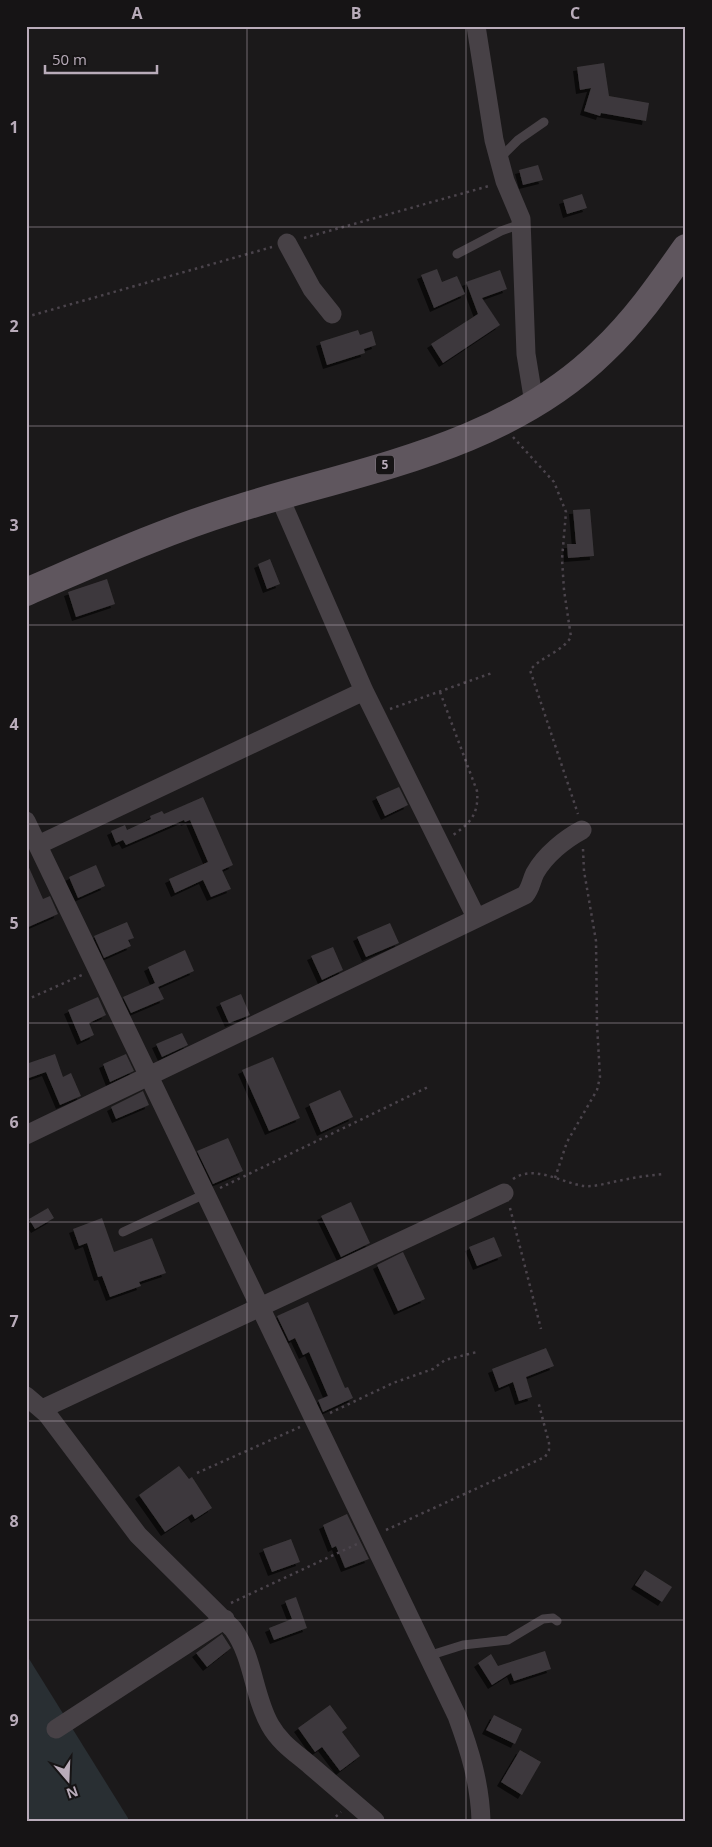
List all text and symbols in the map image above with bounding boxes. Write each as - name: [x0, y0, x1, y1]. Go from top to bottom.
- text: A: [131, 2, 143, 24]
- text: B: [351, 2, 361, 24]
- text: C: [570, 2, 580, 24]
- scale bar: [45, 42, 158, 74]
- text: 50 m: [52, 49, 87, 69]
- text: 1: [9, 116, 19, 138]
- text: 2: [9, 315, 19, 337]
- road number: 5: [376, 456, 394, 474]
- text: 3: [9, 514, 19, 536]
- text: 4: [9, 713, 19, 735]
- text: 5: [9, 912, 19, 934]
- text: 6: [9, 1111, 19, 1133]
- text: 7: [9, 1310, 19, 1332]
- text: 8: [9, 1510, 19, 1532]
- text: 9: [9, 1709, 19, 1731]
- north arrow: [42, 1754, 92, 1804]
- text: N: [64, 1782, 81, 1804]

